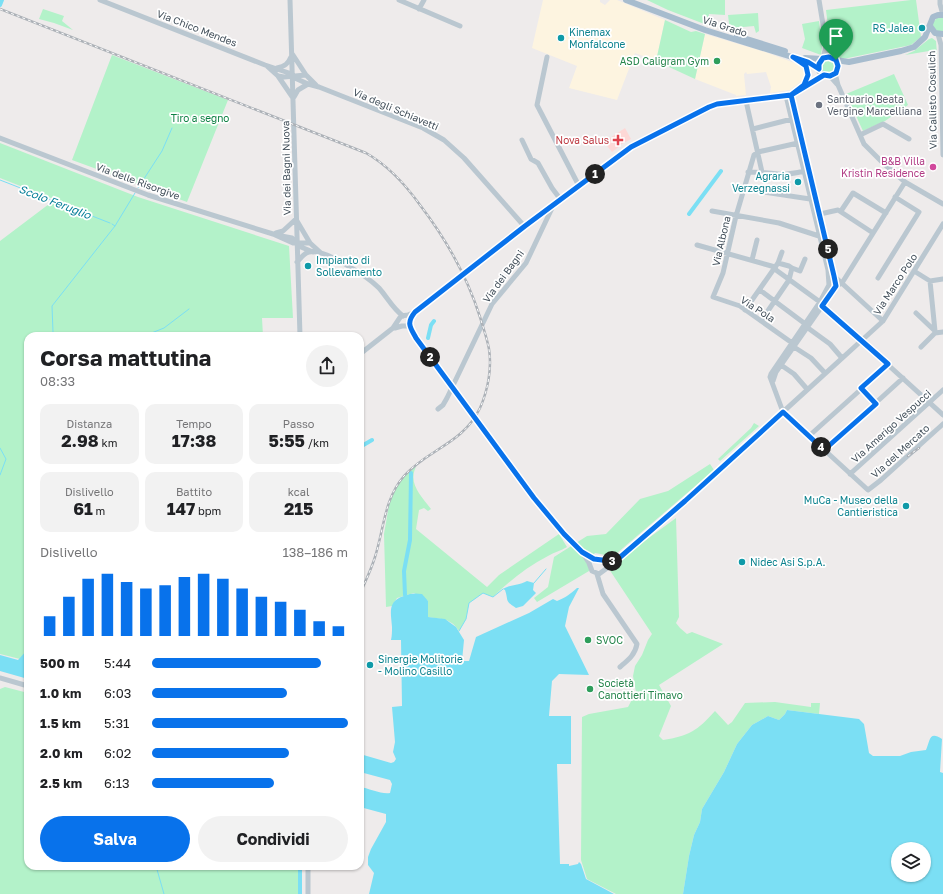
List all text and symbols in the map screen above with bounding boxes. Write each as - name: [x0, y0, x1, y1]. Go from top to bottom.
- street label: Via Chico Mendes: [155, 7, 239, 49]
- street label: Via Grado: [701, 13, 749, 39]
- pin: [819, 19, 853, 60]
- place label: RS Jalea: [873, 22, 914, 34]
- marker: RS Jalea: [917, 23, 927, 33]
- icon: arrive: [825, 25, 847, 47]
- place label: Kinemax Monfalcone: [569, 26, 626, 50]
- marker: Kinemax Monfalcone: [556, 33, 566, 43]
- street label: Via Callisto Cosulich: [925, 51, 939, 149]
- place label: ASD Caligram Gym: [620, 55, 709, 67]
- marker: ASD Caligram Gym: [712, 56, 722, 66]
- street label: Via degli Schiavetti: [351, 86, 441, 132]
- place label: Santuario Beata Vergine Marcelliana: [827, 93, 922, 117]
- marker: Santuario Beata Vergine Marcelliana: [814, 100, 824, 110]
- park label: Tiro a segno: [171, 112, 229, 124]
- street label: Via dei Bagni Nuova: [279, 120, 293, 216]
- place label: Nova Salus: [556, 134, 609, 146]
- marker: Nova Salus: [612, 134, 624, 146]
- place label: B&B Villa Kristin Residence: [841, 155, 925, 179]
- street label: Via delle Risorgive: [94, 160, 182, 202]
- marker: B&B Villa Kristin Residence: [928, 162, 938, 172]
- pin: 1: [585, 164, 605, 184]
- text: 1: [592, 167, 598, 180]
- place label: Agraria Verzegnassi: [732, 170, 790, 194]
- marker: Agraria Verzegnassi: [793, 177, 803, 187]
- water label: Scolo Feruglio: [17, 182, 94, 223]
- street label: Via Albona: [709, 215, 733, 267]
- pin: 5: [818, 239, 838, 259]
- text: 5: [825, 242, 831, 255]
- street label: Via dei Bagni: [480, 247, 526, 305]
- street label: Via Marco Polo: [871, 251, 919, 317]
- place label: Impianto di Sollevamento: [316, 254, 382, 278]
- marker: Impianto di Sollevamento: [303, 261, 313, 271]
- street label: Via Pola: [738, 293, 778, 325]
- text: Corsa mattutina: [40, 344, 211, 371]
- button: share: [306, 345, 348, 387]
- pin: 2: [420, 347, 440, 367]
- text: 2: [427, 350, 433, 363]
- text: 08:33: [40, 373, 75, 389]
- street label: Via Amerigo Vespucci: [849, 387, 933, 465]
- text: Distanza: [66, 417, 112, 430]
- text: Tempo: [176, 417, 212, 430]
- text: Passo: [283, 417, 314, 430]
- street label: Via del Mercato: [868, 422, 932, 480]
- text: 2.98: [61, 430, 99, 451]
- text: 17:38: [172, 430, 216, 451]
- text: 5:55: [268, 430, 305, 451]
- text: km: [99, 436, 117, 449]
- text: /km: [305, 436, 329, 449]
- pin: 4: [811, 437, 831, 457]
- text: 4: [818, 440, 824, 453]
- text: Dislivello: [65, 485, 114, 498]
- text: Battito: [176, 485, 212, 498]
- text: kcal: [288, 485, 310, 498]
- place label: MuCa - Museo della Cantieristica: [804, 494, 898, 518]
- text: 61: [73, 498, 93, 519]
- text: 147: [167, 498, 195, 519]
- text: 215: [284, 498, 313, 519]
- marker: MuCa - Museo della Cantieristica: [901, 501, 911, 511]
- text: m: [93, 504, 105, 517]
- text: bpm: [195, 504, 221, 517]
- text: Dislivello: [40, 544, 98, 560]
- text: 138–186 m: [282, 544, 348, 560]
- pin: 3: [602, 551, 622, 571]
- text: 3: [609, 554, 615, 567]
- place label: Nidec Asi S.p.A.: [750, 556, 825, 568]
- marker: Nidec Asi S.p.A.: [737, 557, 747, 567]
- place label: SVOC: [596, 634, 623, 646]
- marker: SVOC: [583, 635, 593, 645]
- place label: Sinergie Molitorie - Molino Casillo: [378, 653, 463, 677]
- text: 500 m: [40, 655, 79, 671]
- text: 5:44: [104, 655, 131, 671]
- marker: Sinergie Molitorie - Molino Casillo: [365, 660, 375, 670]
- place label: Società Canottieri Timavo: [598, 677, 683, 701]
- marker: Società Canottieri Timavo: [585, 684, 595, 694]
- text: 1.0 km: [40, 685, 81, 701]
- text: 6:03: [104, 685, 131, 701]
- text: 1.5 km: [40, 715, 81, 731]
- text: 5:31: [104, 715, 129, 731]
- text: 2.0 km: [40, 745, 83, 761]
- text: 6:02: [104, 745, 131, 761]
- text: 2.5 km: [40, 775, 82, 791]
- text: 6:13: [104, 775, 130, 791]
- button: Salva: [40, 816, 190, 862]
- button: Condividi: [198, 816, 348, 862]
- map controls: [891, 842, 931, 882]
- button: layers: [891, 842, 931, 882]

